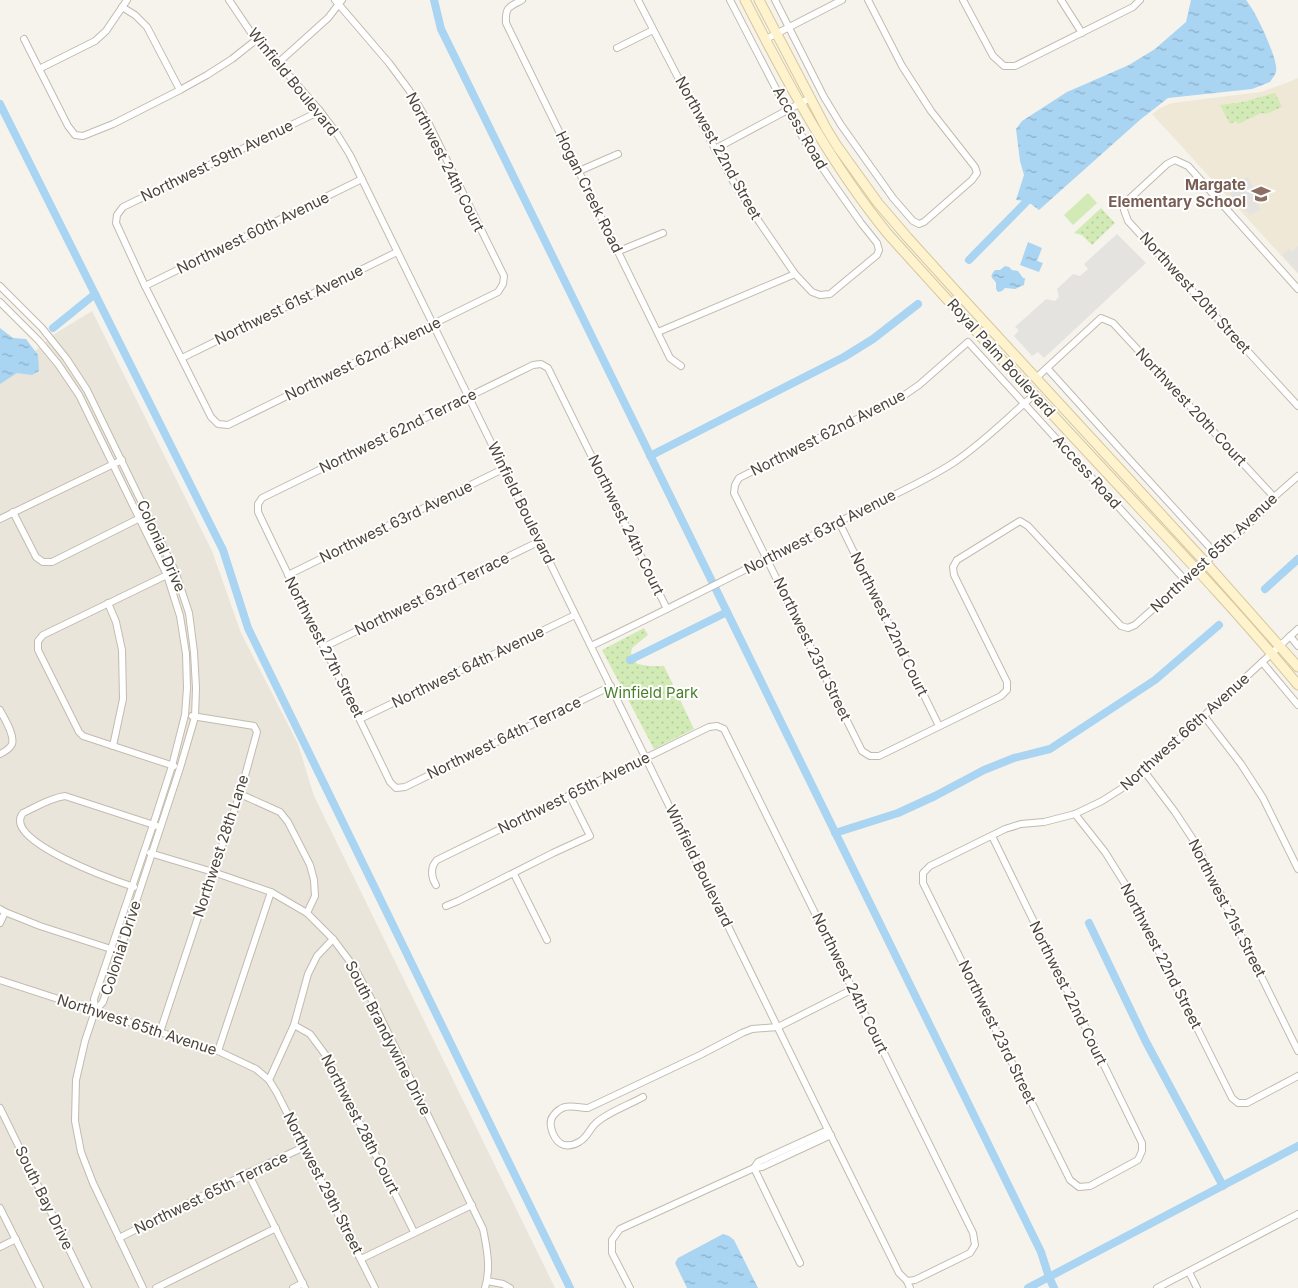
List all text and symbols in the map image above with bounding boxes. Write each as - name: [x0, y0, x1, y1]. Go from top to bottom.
- street label: Winfield Boulevard: [244, 24, 343, 139]
- street label: Northwest 22nd Street: [671, 73, 766, 223]
- street label: Access Road: [769, 83, 832, 173]
- street label: Northwest 24th Court: [402, 89, 489, 235]
- street label: Northwest 59th Avenue: [138, 115, 296, 206]
- street label: Hogan Creek Road: [552, 128, 627, 256]
- place label: Margate Elementary School: [1108, 175, 1246, 211]
- school or university icon: Margate Elementary School: [1250, 183, 1272, 205]
- street label: Northwest 60th Avenue: [173, 187, 332, 278]
- street label: Northwest 20th Street: [1136, 228, 1255, 357]
- street label: Northwest 61st Avenue: [211, 260, 366, 349]
- street label: Royal Palm Boulevard: [943, 294, 1060, 421]
- street label: Northwest 62nd Avenue: [282, 312, 444, 405]
- street label: Northwest 20th Court: [1132, 344, 1251, 470]
- street label: Northwest 62nd Terrace: [316, 384, 480, 477]
- street label: Northwest 62nd Avenue: [747, 385, 908, 480]
- street label: Access Road: [1049, 431, 1125, 512]
- street label: Winfield Boulevard: [484, 439, 559, 567]
- street label: Northwest 24th Court: [584, 451, 669, 598]
- street label: Northwest 63rd Avenue: [316, 476, 475, 567]
- street label: Northwest 63rd Avenue: [741, 485, 899, 578]
- street label: Northwest 65th Avenue: [1146, 489, 1281, 616]
- street label: Colonial Drive: [133, 497, 190, 595]
- street label: Northwest 63rd Terrace: [351, 548, 512, 639]
- street label: Northwest 22nd Court: [846, 549, 933, 699]
- street label: Northwest 27th Street: [281, 573, 368, 721]
- street label: Northwest 23rd Street: [769, 574, 856, 724]
- street label: Northwest 64th Avenue: [388, 621, 547, 712]
- street label: Northwest 66th Avenue: [1116, 669, 1253, 795]
- park label: Winfield Park: [604, 683, 699, 702]
- street label: Northwest 64th Terrace: [424, 692, 584, 783]
- street label: Northwest 65th Avenue: [495, 747, 653, 838]
- street label: Northwest 28th Lane: [189, 772, 253, 919]
- street label: Winfield Boulevard: [662, 802, 737, 930]
- street label: Northwest 21st Street: [1184, 836, 1271, 980]
- street label: Northwest 22nd Street: [1117, 880, 1206, 1032]
- street label: Colonial Drive: [96, 898, 145, 998]
- street label: Northwest 24th Court: [808, 909, 893, 1056]
- street label: Northwest 22nd Court: [1025, 918, 1112, 1068]
- street label: South Brandywine Drive: [341, 957, 436, 1118]
- street label: Northwest 23rd Street: [954, 957, 1041, 1107]
- street label: Northwest 65th Avenue: [55, 990, 219, 1059]
- street label: Northwest 28th Court: [317, 1051, 404, 1197]
- street label: Northwest 29th Street: [279, 1109, 368, 1257]
- street label: South Bay Drive: [11, 1143, 78, 1253]
- street label: Northwest 65th Terrace: [131, 1147, 291, 1238]

